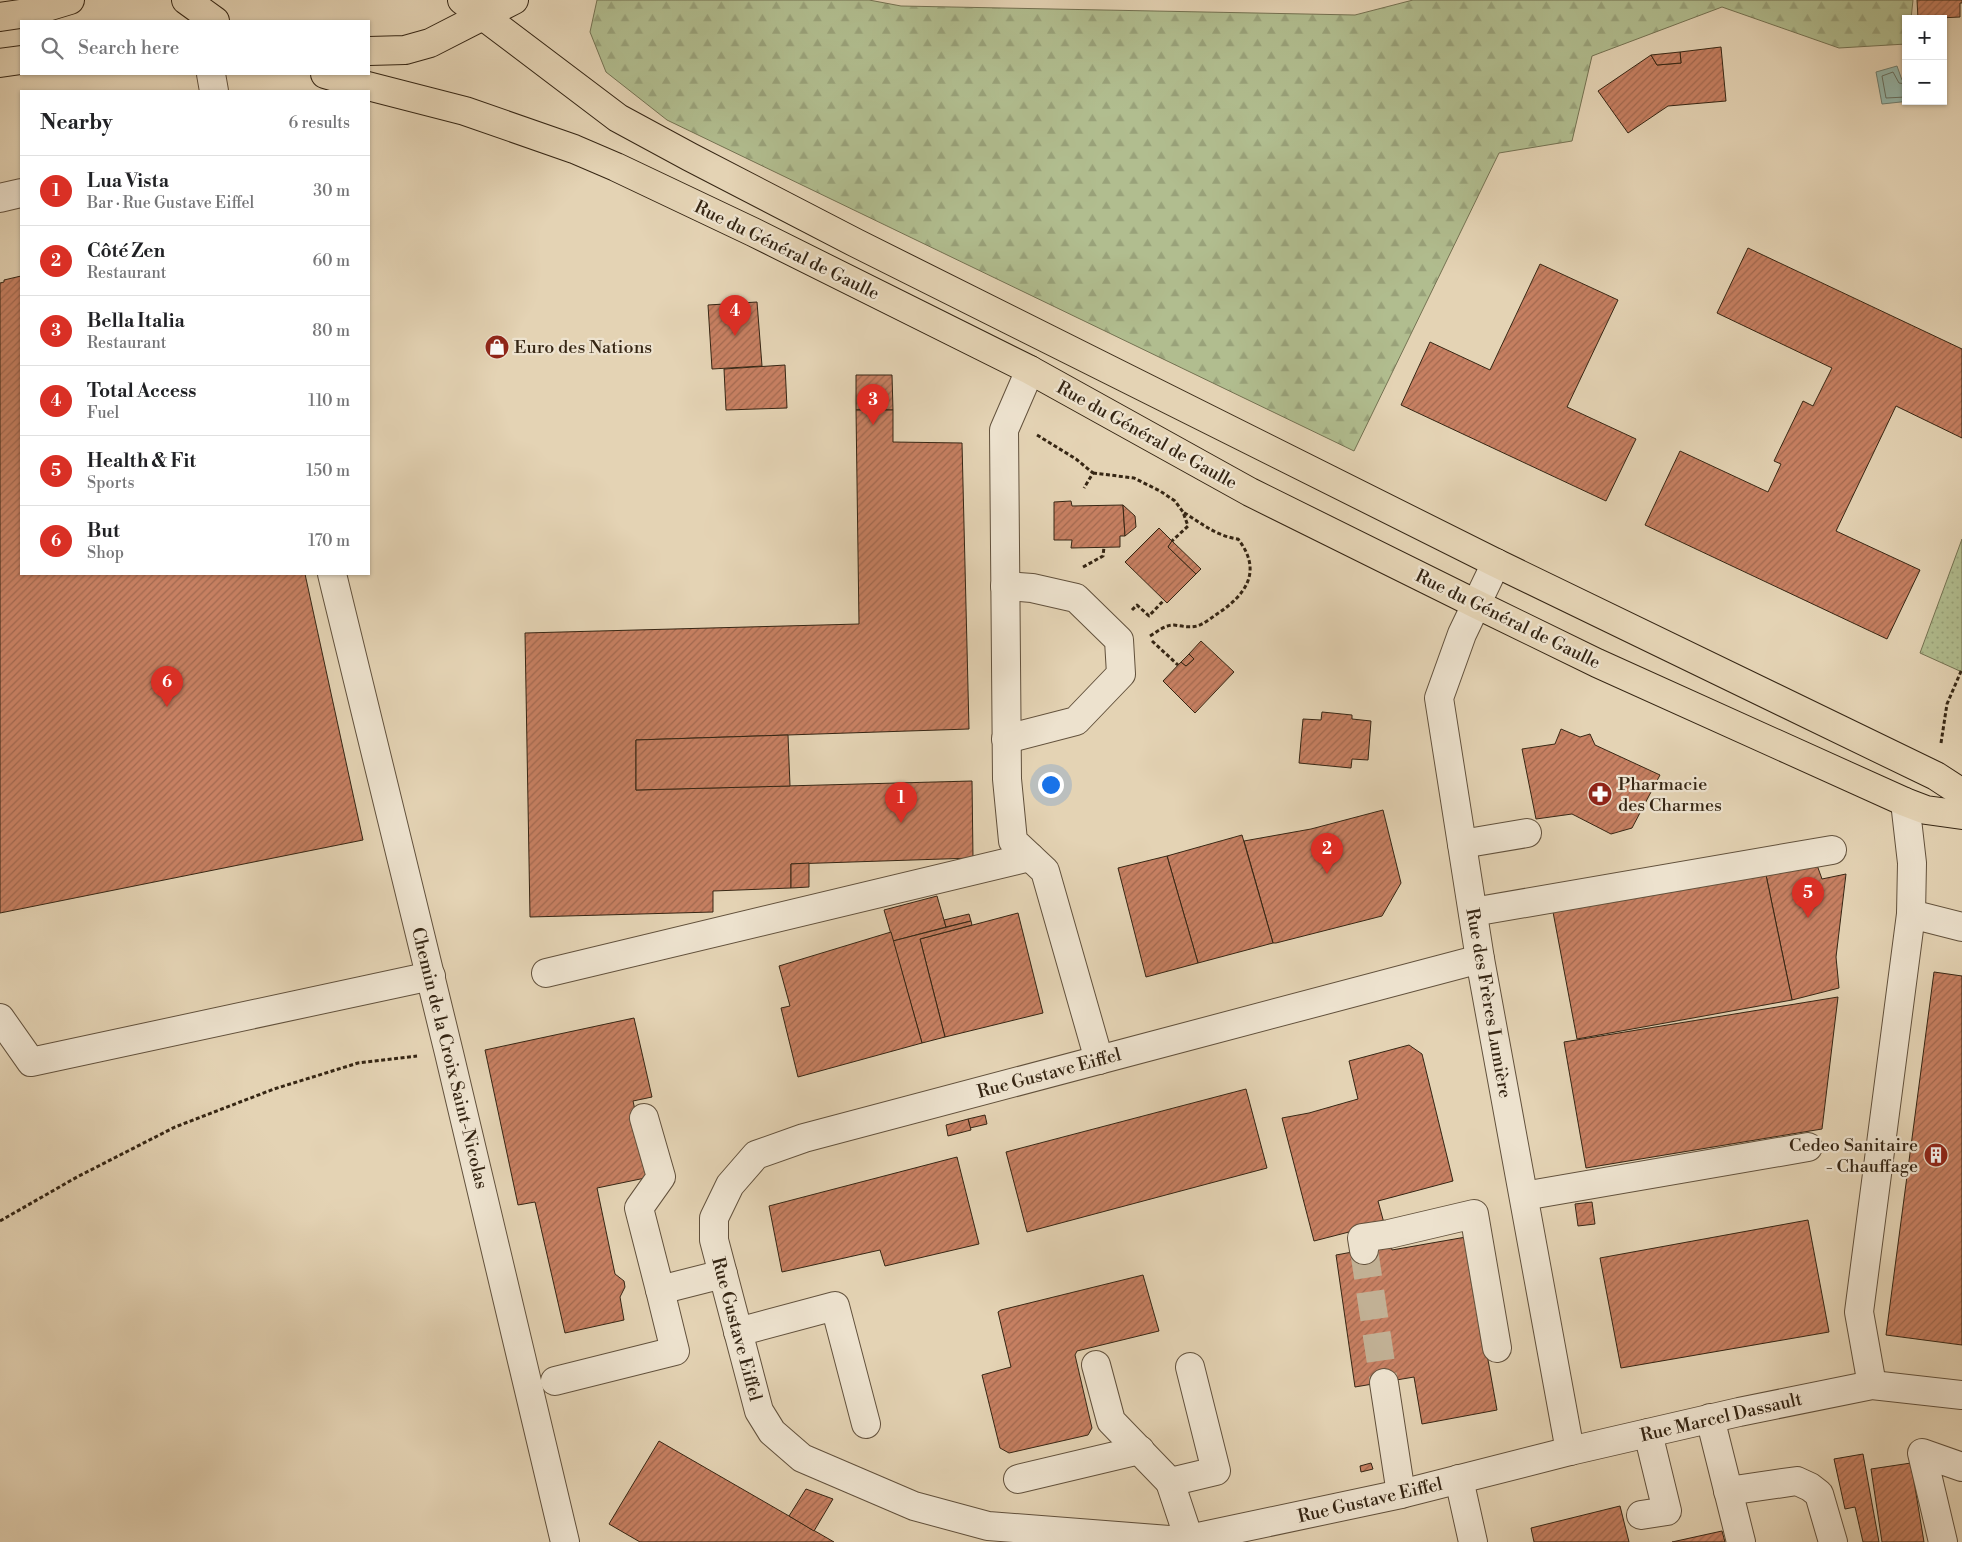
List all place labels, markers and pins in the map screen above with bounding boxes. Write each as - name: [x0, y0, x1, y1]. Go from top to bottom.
- pin: 4: [719, 295, 751, 336]
- shop icon: Euro des Nations: [484, 334, 510, 360]
- place label: Euro des Nations: [514, 336, 652, 359]
- pin: 3: [857, 384, 889, 425]
- pin: 6: [151, 666, 183, 707]
- place label: Pharmacie des Charmes: [1618, 773, 1722, 817]
- pharmacy icon: Pharmacie des Charmes: [1587, 781, 1613, 807]
- pin: 1: [885, 782, 917, 823]
- pin: 2: [1311, 833, 1343, 874]
- pin: 5: [1792, 877, 1824, 918]
- place label: Cedeo Sanitaire - Chauffage: [1789, 1134, 1918, 1178]
- building icon: Cedeo Sanitaire - Chauffage: [1923, 1142, 1949, 1168]

